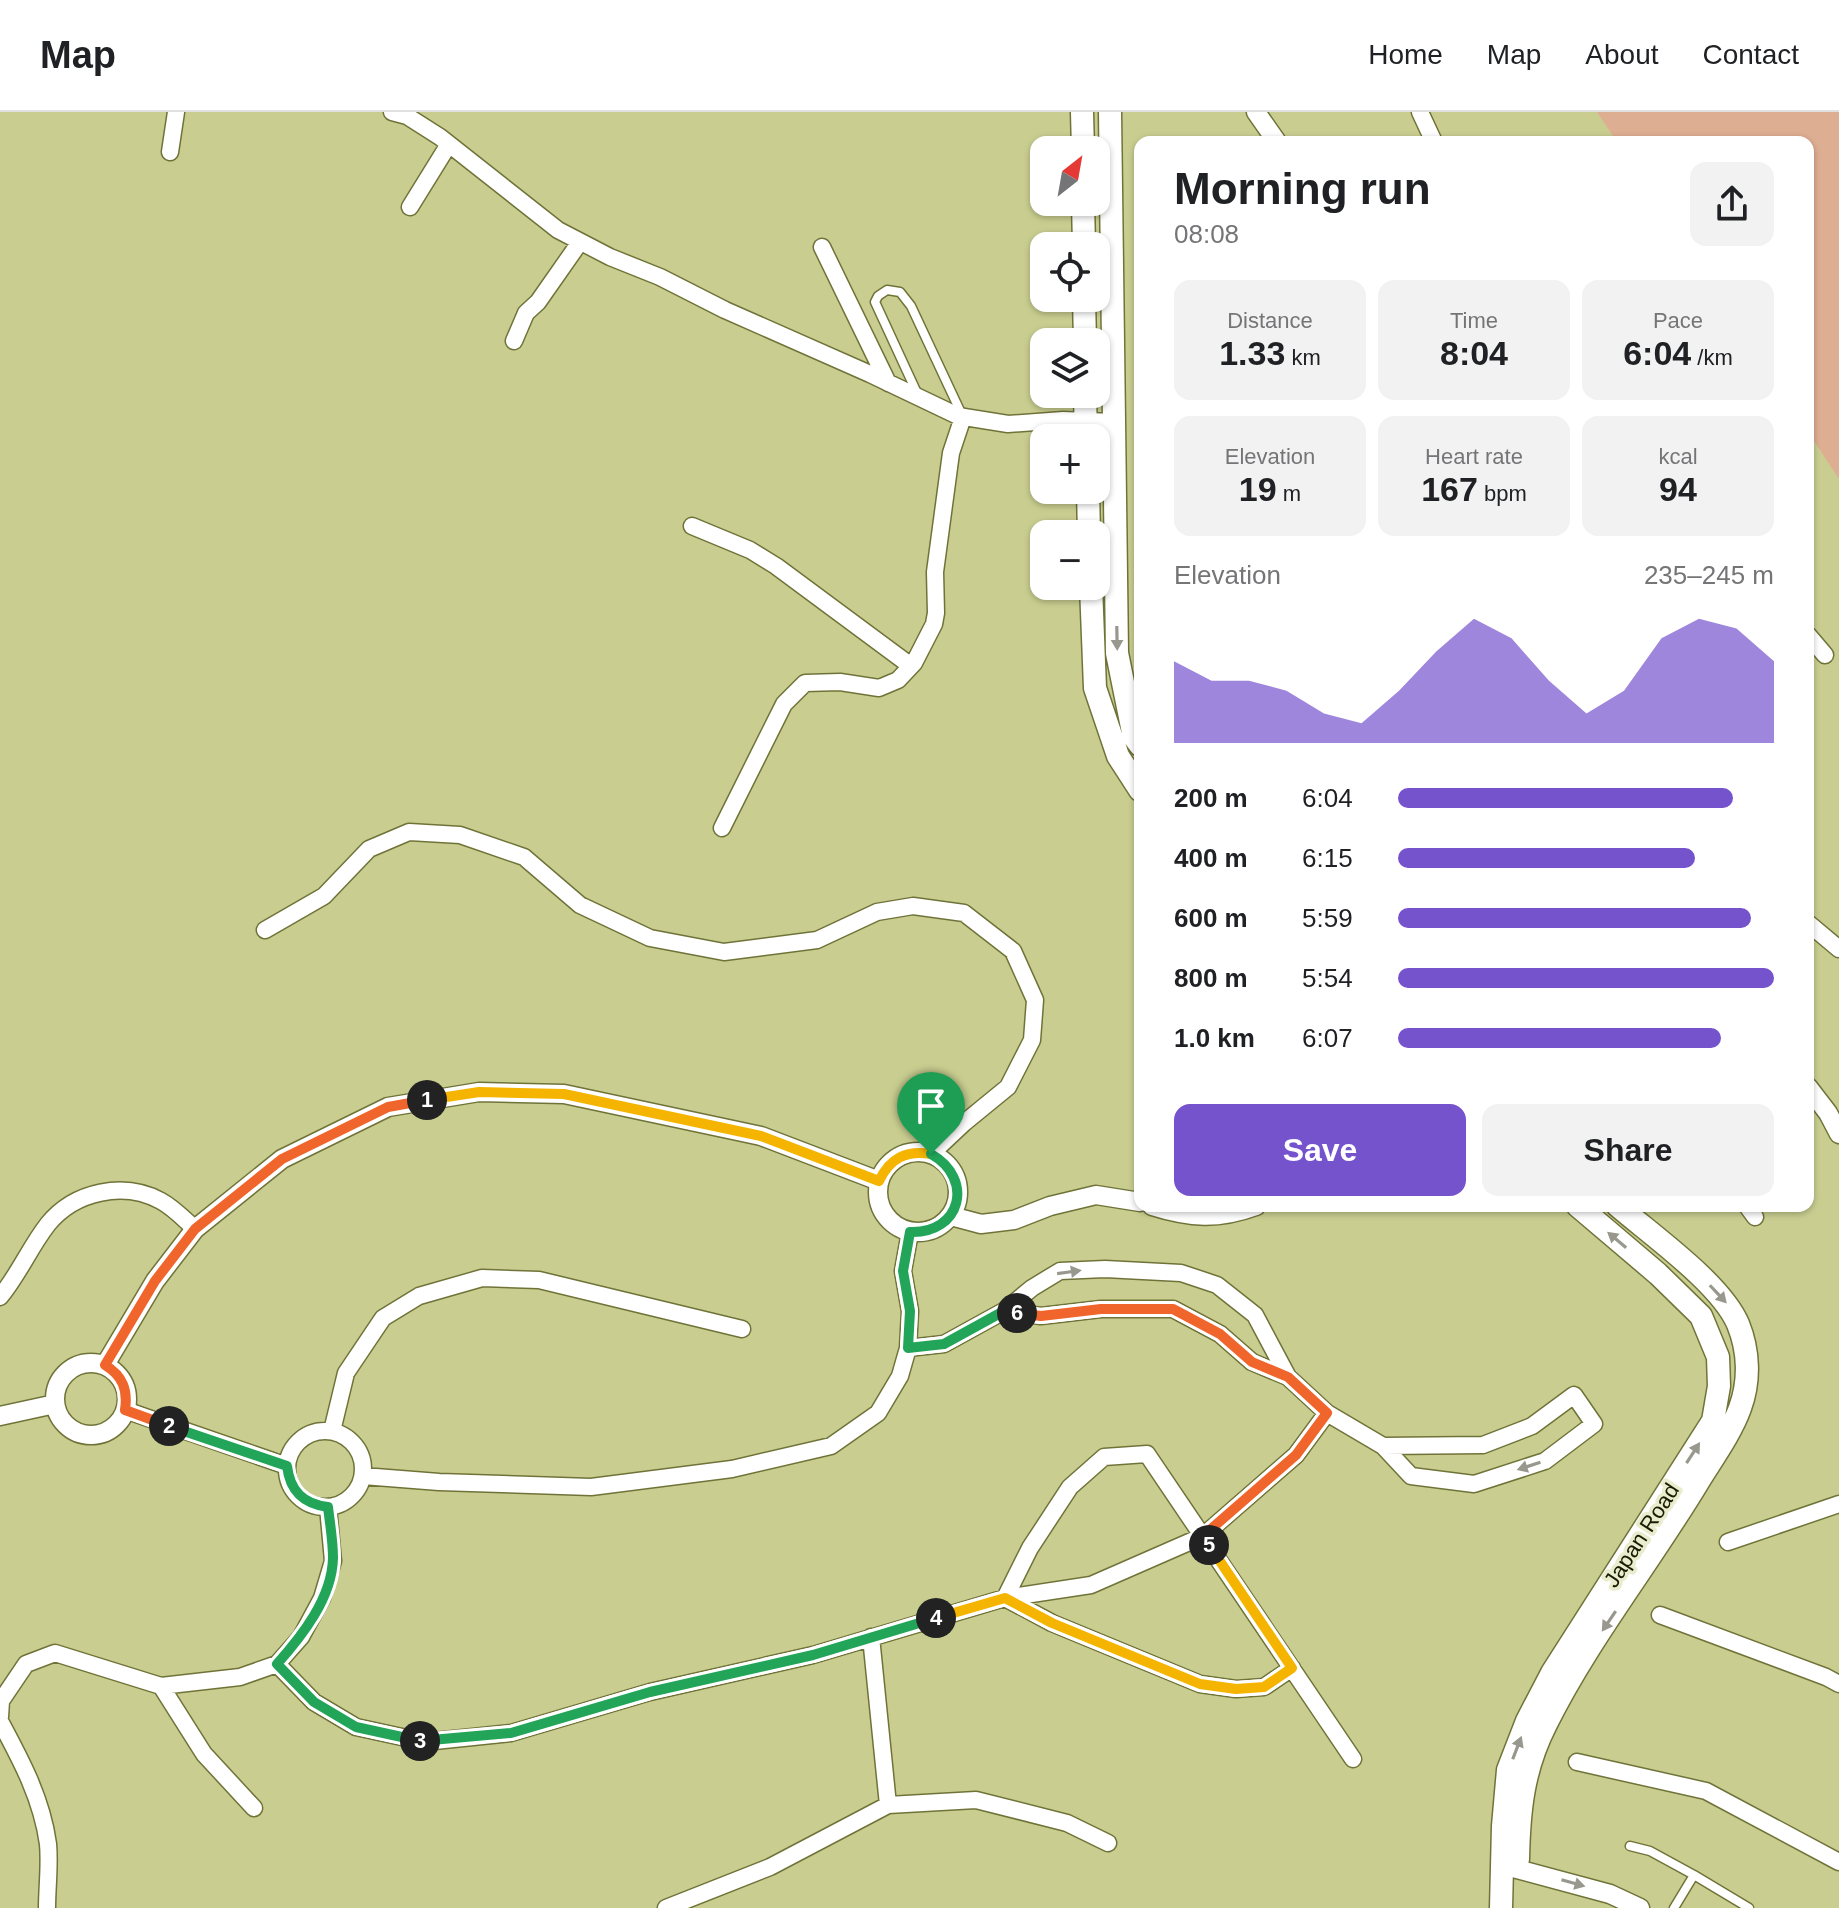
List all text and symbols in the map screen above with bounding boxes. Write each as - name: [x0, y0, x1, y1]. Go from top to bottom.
- text: Map: [40, 34, 116, 76]
- text: Home: [1368, 39, 1443, 70]
- text: Map: [1487, 39, 1541, 70]
- text: About: [1585, 39, 1659, 70]
- text: Contact: [1703, 39, 1799, 70]
- north arrow: [1030, 136, 1110, 216]
- map controls: [1030, 136, 1110, 600]
- button: share: [1690, 162, 1774, 246]
- text: Morning run: [1174, 164, 1431, 213]
- text: 08:08: [1174, 219, 1239, 249]
- button: locate: [1030, 232, 1110, 312]
- text: Distance: [1227, 308, 1313, 333]
- text: Time: [1450, 308, 1498, 333]
- text: Pace: [1653, 308, 1703, 333]
- button: layers: [1030, 328, 1110, 408]
- text: 1.33: [1219, 334, 1285, 372]
- text: 8:04: [1440, 334, 1508, 372]
- text: 6:04: [1623, 334, 1691, 372]
- text: km: [1285, 345, 1321, 370]
- text: /km: [1691, 345, 1733, 370]
- button: +: [1030, 424, 1110, 504]
- text: Elevation: [1225, 444, 1315, 469]
- text: Heart rate: [1425, 444, 1523, 469]
- text: kcal: [1658, 444, 1698, 469]
- text: 19: [1239, 470, 1277, 508]
- text: 167: [1421, 470, 1478, 508]
- text: 94: [1659, 470, 1697, 508]
- text: m: [1277, 481, 1301, 506]
- text: bpm: [1478, 481, 1527, 506]
- button: −: [1030, 520, 1110, 600]
- text: Elevation: [1174, 560, 1281, 590]
- text: 235–245 m: [1644, 560, 1774, 590]
- one-way arrow: [1110, 626, 1123, 651]
- text: 200 m: [1174, 783, 1248, 813]
- text: 6:04: [1302, 783, 1353, 813]
- text: 400 m: [1174, 843, 1248, 873]
- text: 6:15: [1302, 843, 1353, 873]
- text: 600 m: [1174, 903, 1248, 933]
- text: 5:59: [1302, 903, 1353, 933]
- text: 800 m: [1174, 963, 1248, 993]
- text: 5:54: [1302, 963, 1353, 993]
- text: 1.0 km: [1174, 1023, 1255, 1053]
- text: 6:07: [1302, 1023, 1353, 1053]
- pin: [897, 1072, 965, 1154]
- pin: 1: [407, 1080, 447, 1120]
- icon: arrive: [909, 1084, 953, 1128]
- text: 1: [421, 1087, 433, 1112]
- button: Save: [1174, 1104, 1466, 1196]
- button: Share: [1482, 1104, 1774, 1196]
- one-way arrow: [1608, 1232, 1628, 1249]
- one-way arrow: [1057, 1265, 1082, 1278]
- one-way arrow: [1709, 1285, 1727, 1304]
- pin: 6: [997, 1293, 1037, 1333]
- text: 6: [1011, 1300, 1023, 1325]
- pin: 2: [149, 1406, 189, 1446]
- text: 2: [163, 1413, 175, 1438]
- one-way arrow: [1685, 1442, 1699, 1464]
- one-way arrow: [1517, 1460, 1541, 1472]
- street label: Japan Road: [1599, 1479, 1684, 1592]
- pin: 5: [1189, 1525, 1229, 1565]
- text: 5: [1203, 1532, 1215, 1557]
- pin: 4: [916, 1598, 956, 1638]
- text: 4: [930, 1605, 942, 1630]
- one-way arrow: [1602, 1610, 1617, 1631]
- pin: 3: [400, 1721, 440, 1761]
- text: 3: [414, 1728, 426, 1753]
- one-way arrow: [1511, 1736, 1524, 1760]
- one-way arrow: [1561, 1877, 1585, 1890]

